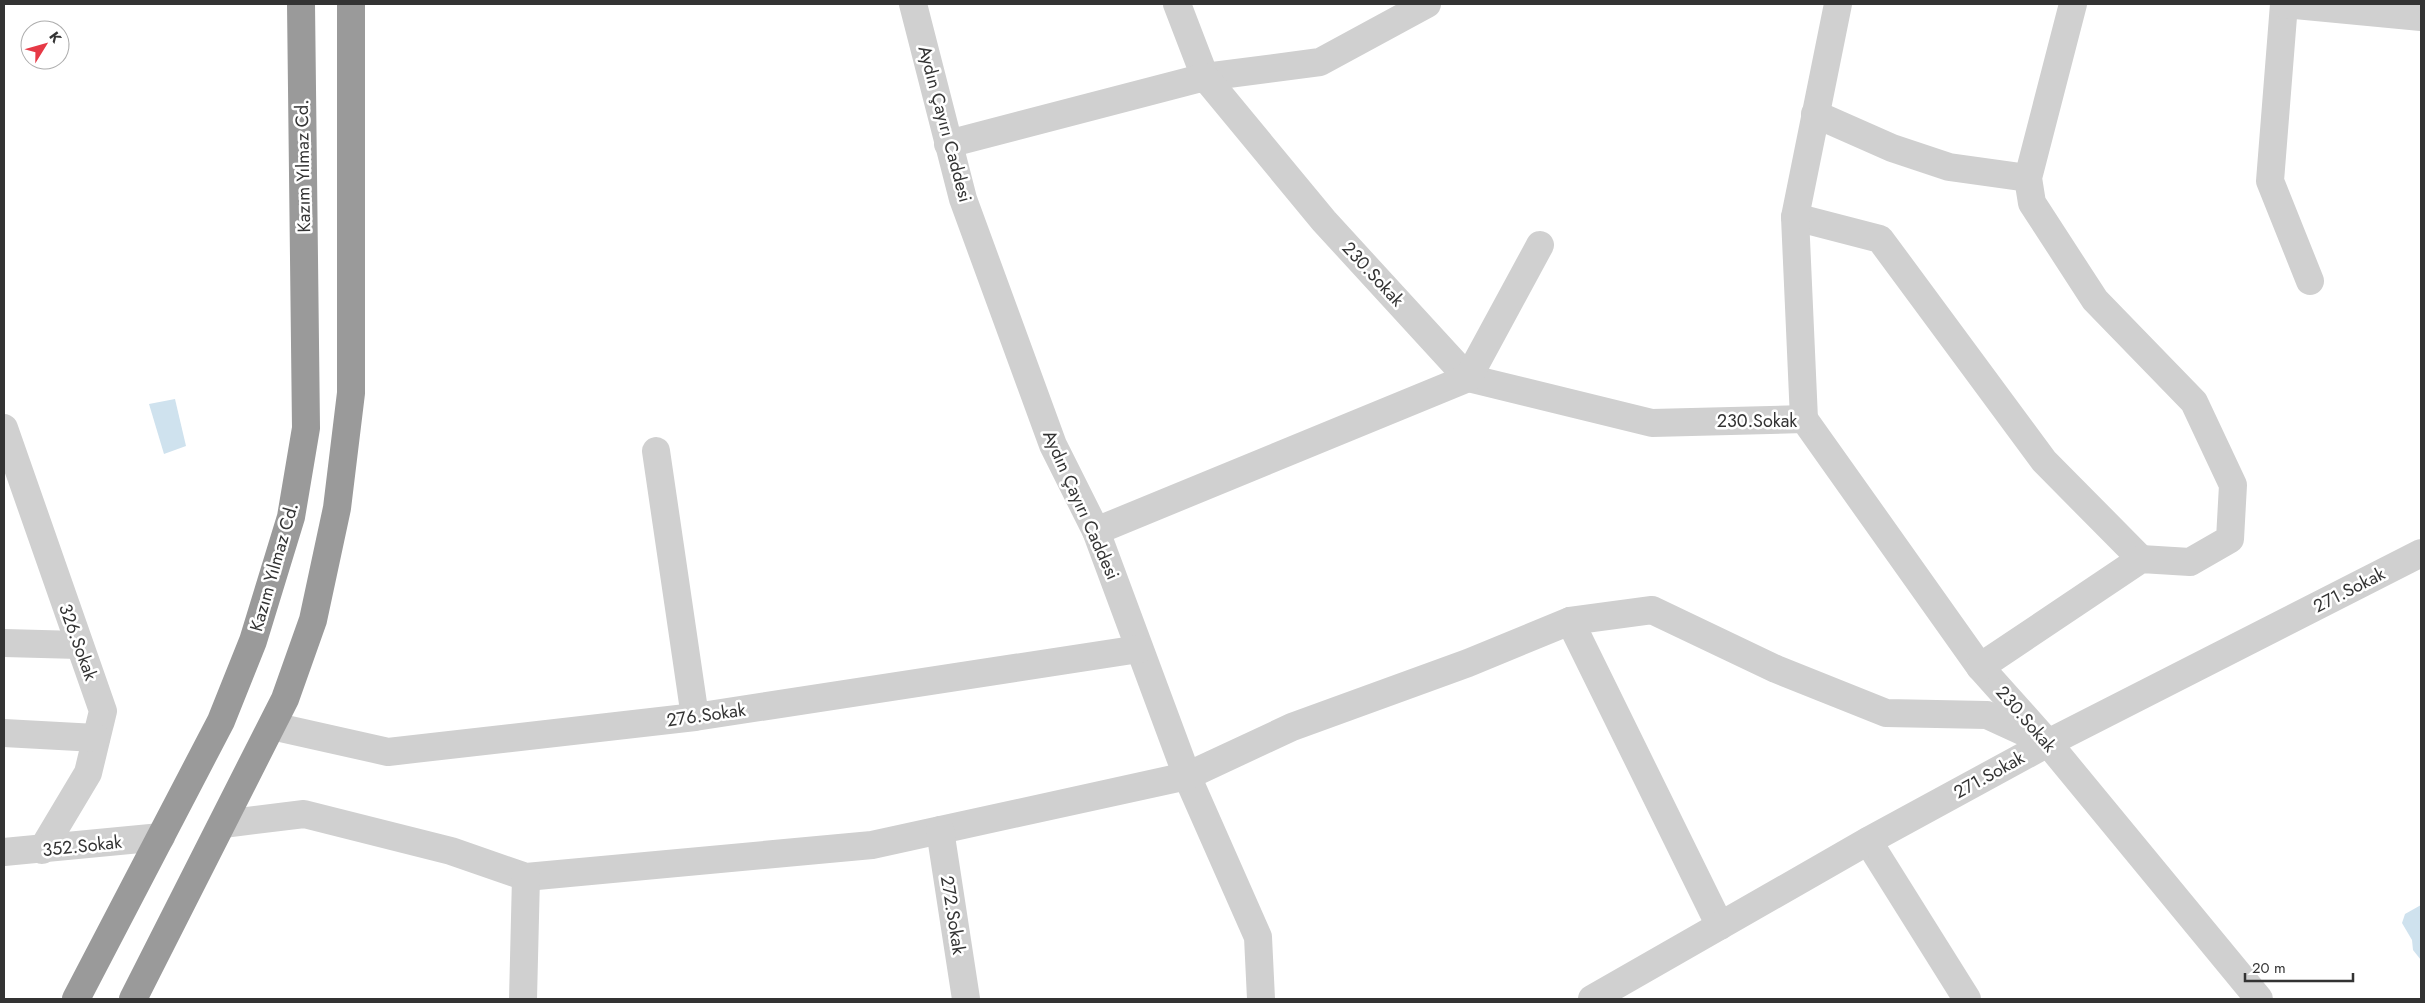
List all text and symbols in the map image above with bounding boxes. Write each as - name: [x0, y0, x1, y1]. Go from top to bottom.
- north arrow: [20, 20, 70, 70]
- text: K: [44, 27, 66, 47]
- street label: Aydın Çayırı Caddesi: [912, 43, 978, 205]
- street label: Kazım Yılmaz Cd.: [289, 99, 317, 233]
- street label: 230.Sokak: [1336, 236, 1410, 312]
- street label: 230.Sokak: [1717, 408, 1797, 434]
- street label: Aydın Çayırı Caddesi: [1036, 426, 1126, 584]
- street label: Kazım Yılmaz Cd.: [243, 499, 305, 635]
- street label: 271.Sokak: [2309, 561, 2389, 619]
- street label: 326.Sokak: [52, 600, 104, 684]
- street label: 230.Sokak: [1990, 680, 2062, 758]
- street label: 276.Sokak: [665, 697, 747, 733]
- street label: 271.Sokak: [1949, 745, 2029, 805]
- street label: 352.Sokak: [41, 829, 123, 863]
- street label: 272.Sokak: [934, 874, 972, 956]
- scale bar: [2245, 950, 2352, 982]
- text: 20 m: [2252, 957, 2286, 979]

